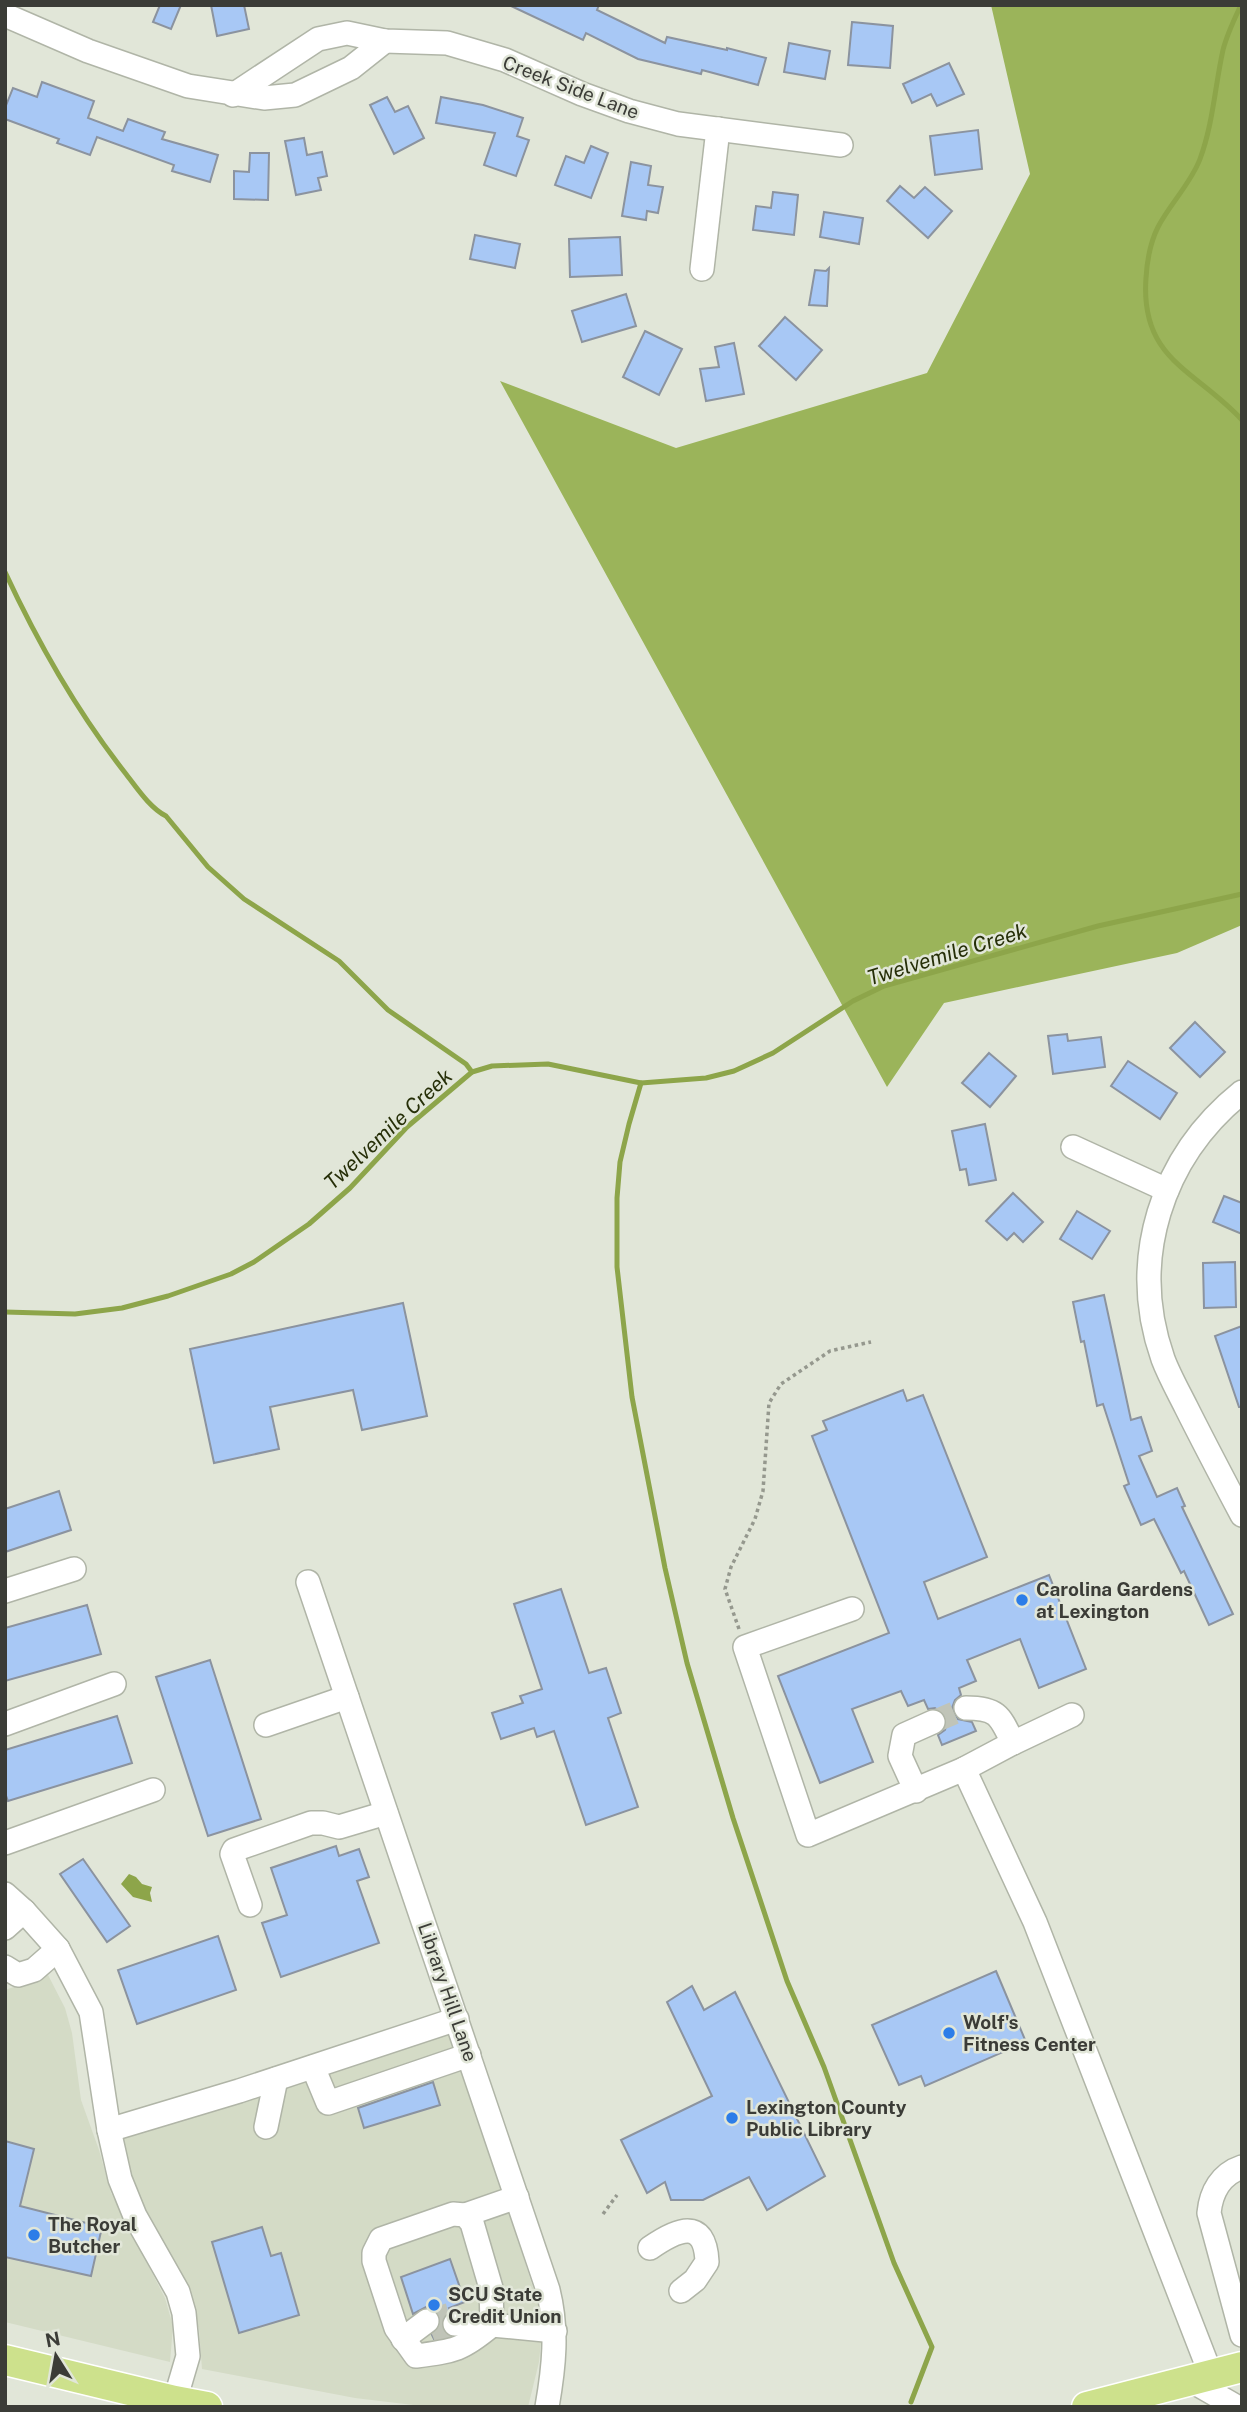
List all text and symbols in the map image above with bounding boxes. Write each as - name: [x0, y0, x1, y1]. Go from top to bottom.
- street label: Creek Side Lane: [500, 51, 642, 123]
- water label: Twelvemile Creek: [864, 918, 1031, 990]
- water label: Twelvemile Creek: [319, 1063, 458, 1195]
- place label: Carolina Gardens at Lexington: [1036, 1578, 1193, 1622]
- marker: Carolina Gardens at Lexington: [1014, 1592, 1030, 1608]
- street label: Library Hill Lane: [414, 1920, 482, 2064]
- place label: Wolf's Fitness Center: [963, 2011, 1096, 2055]
- marker: Wolf's Fitness Center: [941, 2025, 957, 2041]
- place label: Lexington County Public Library: [746, 2096, 907, 2140]
- marker: Lexington County Public Library: [724, 2110, 740, 2126]
- place label: The Royal Butcher: [48, 2213, 137, 2257]
- marker: The Royal Butcher: [26, 2227, 42, 2243]
- place label: SCU State Credit Union: [448, 2283, 562, 2327]
- marker: SCU State Credit Union: [426, 2297, 442, 2313]
- north arrow: [21, 2321, 91, 2391]
- text: N: [43, 2327, 62, 2352]

